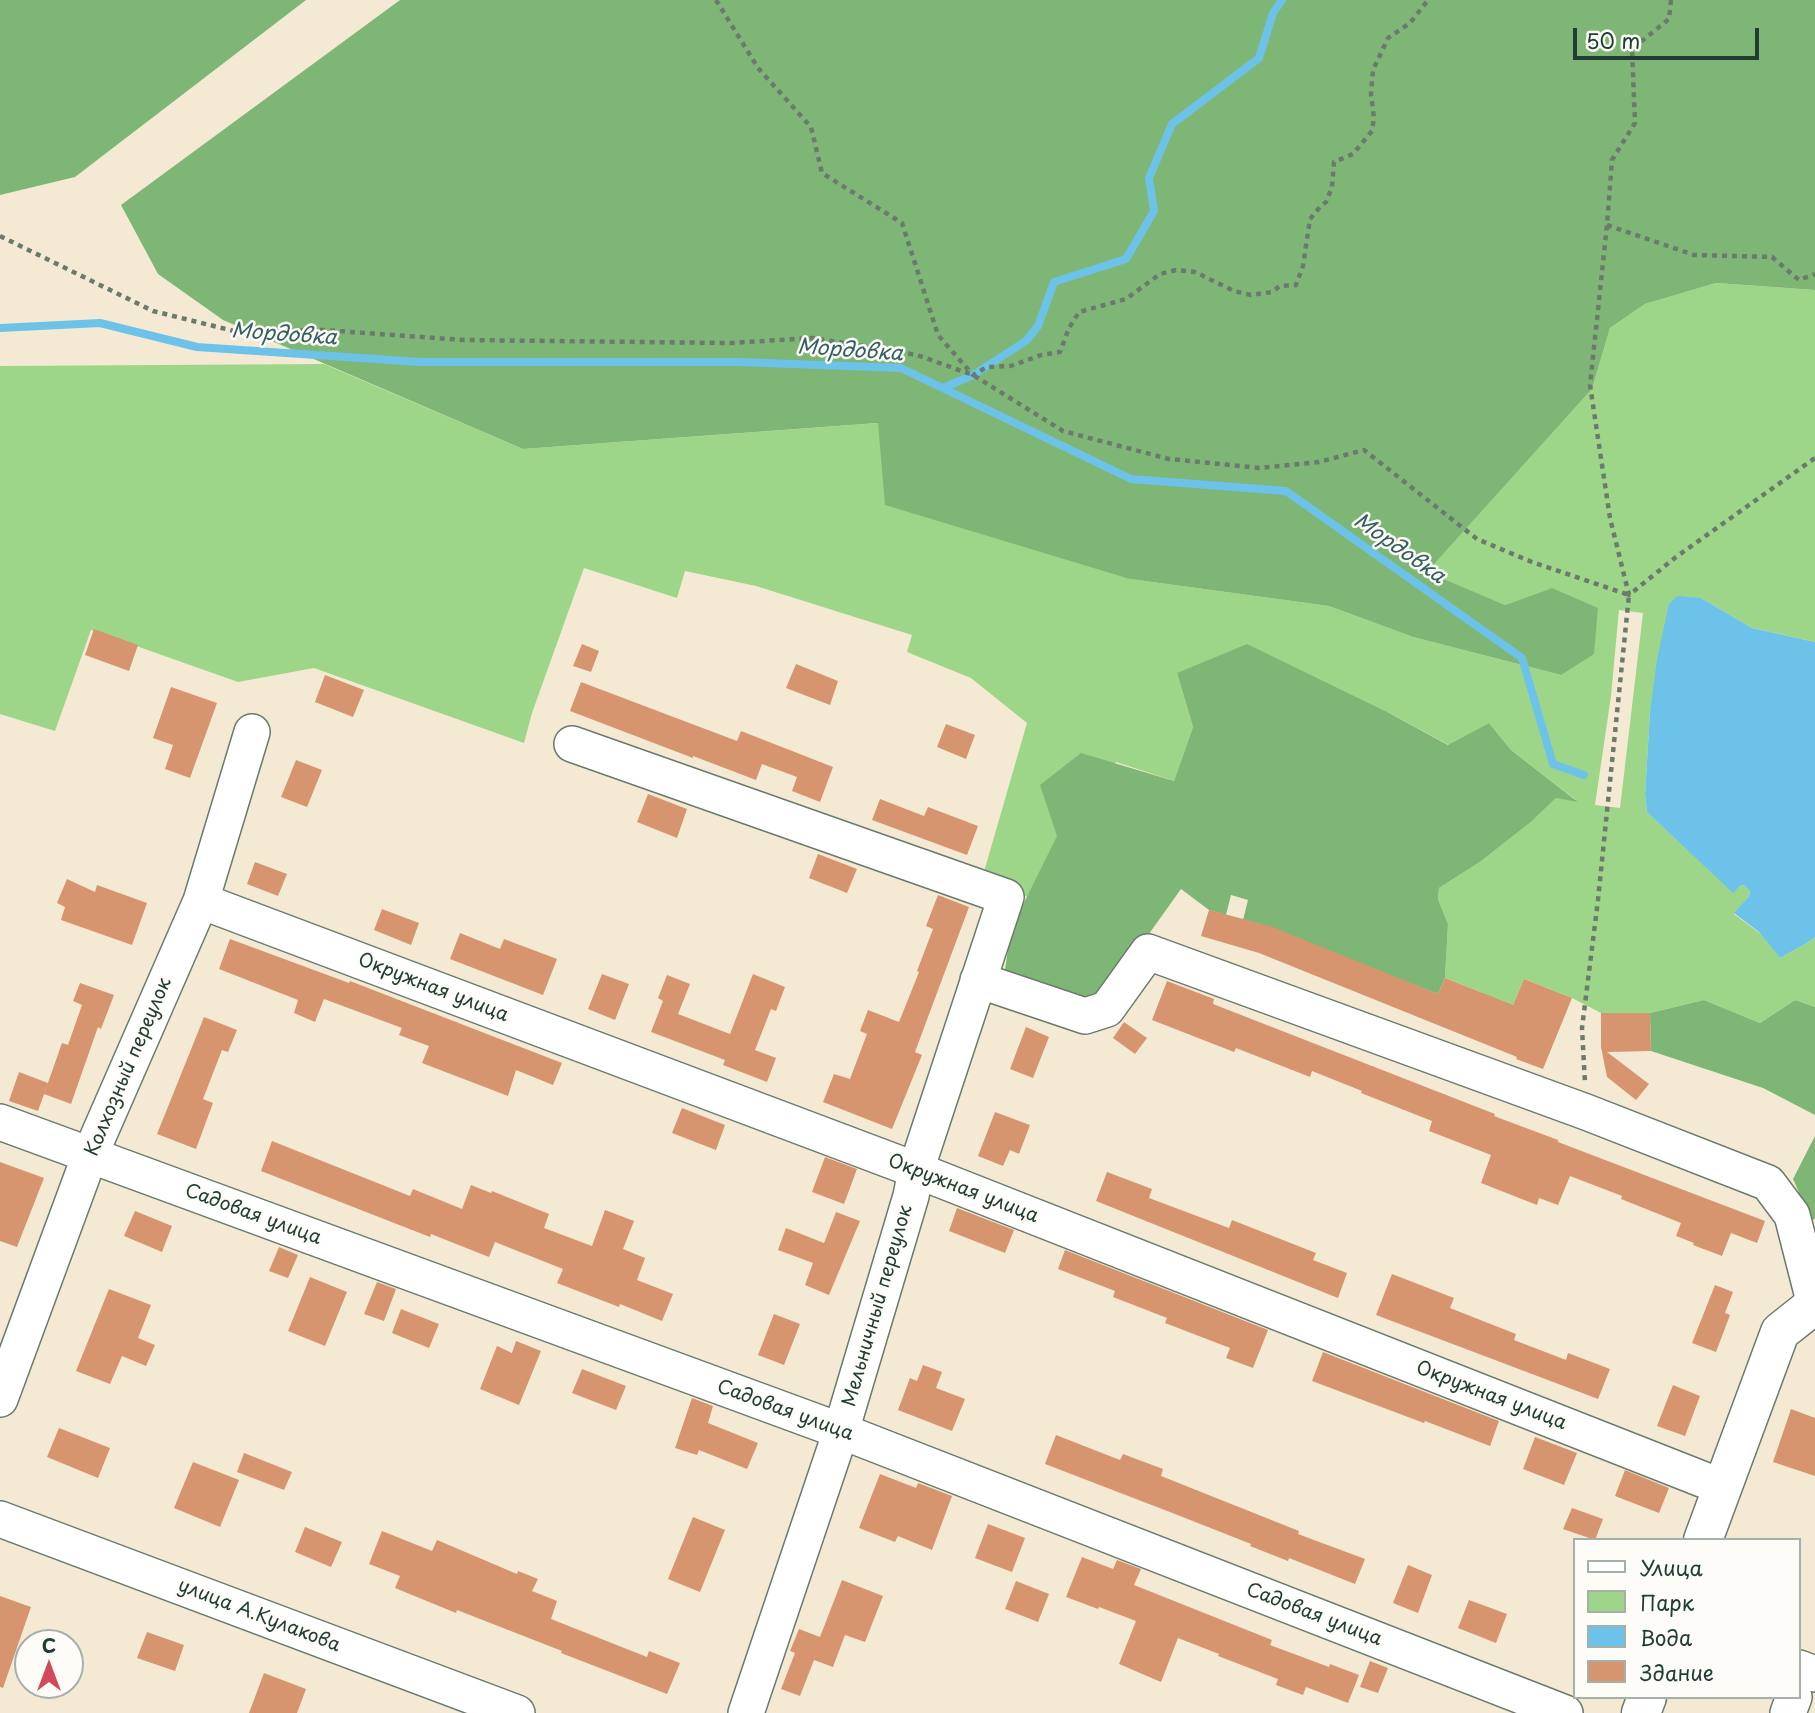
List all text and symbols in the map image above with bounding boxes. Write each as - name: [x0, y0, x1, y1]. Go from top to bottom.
- scale bar: [1577, 14, 1762, 58]
- text: 50 m: [1586, 24, 1640, 56]
- water label: Мордовка: [230, 319, 338, 351]
- water label: Мордовка: [796, 335, 904, 367]
- water label: Мордовка: [1349, 508, 1449, 590]
- street label: Окружная улица: [354, 949, 512, 1027]
- street label: Колхозный переулок: [81, 974, 177, 1160]
- street label: Окружная улица: [884, 1150, 1042, 1228]
- street label: Садовая улица: [182, 1180, 324, 1250]
- street label: Мельничный переулок: [838, 1203, 918, 1409]
- street label: Окружная улица: [1412, 1357, 1570, 1435]
- street label: Садовая улица: [714, 1376, 856, 1446]
- legend: [1574, 1538, 1801, 1699]
- text: Улица: [1640, 1551, 1703, 1583]
- street label: улица А.Кулакова: [175, 1575, 343, 1657]
- street label: Садовая улица: [1243, 1579, 1385, 1651]
- text: Парк: [1640, 1586, 1694, 1618]
- text: Вода: [1640, 1621, 1692, 1653]
- north arrow: [14, 1629, 84, 1699]
- text: С: [42, 1631, 56, 1659]
- text: Здание: [1640, 1656, 1714, 1688]

